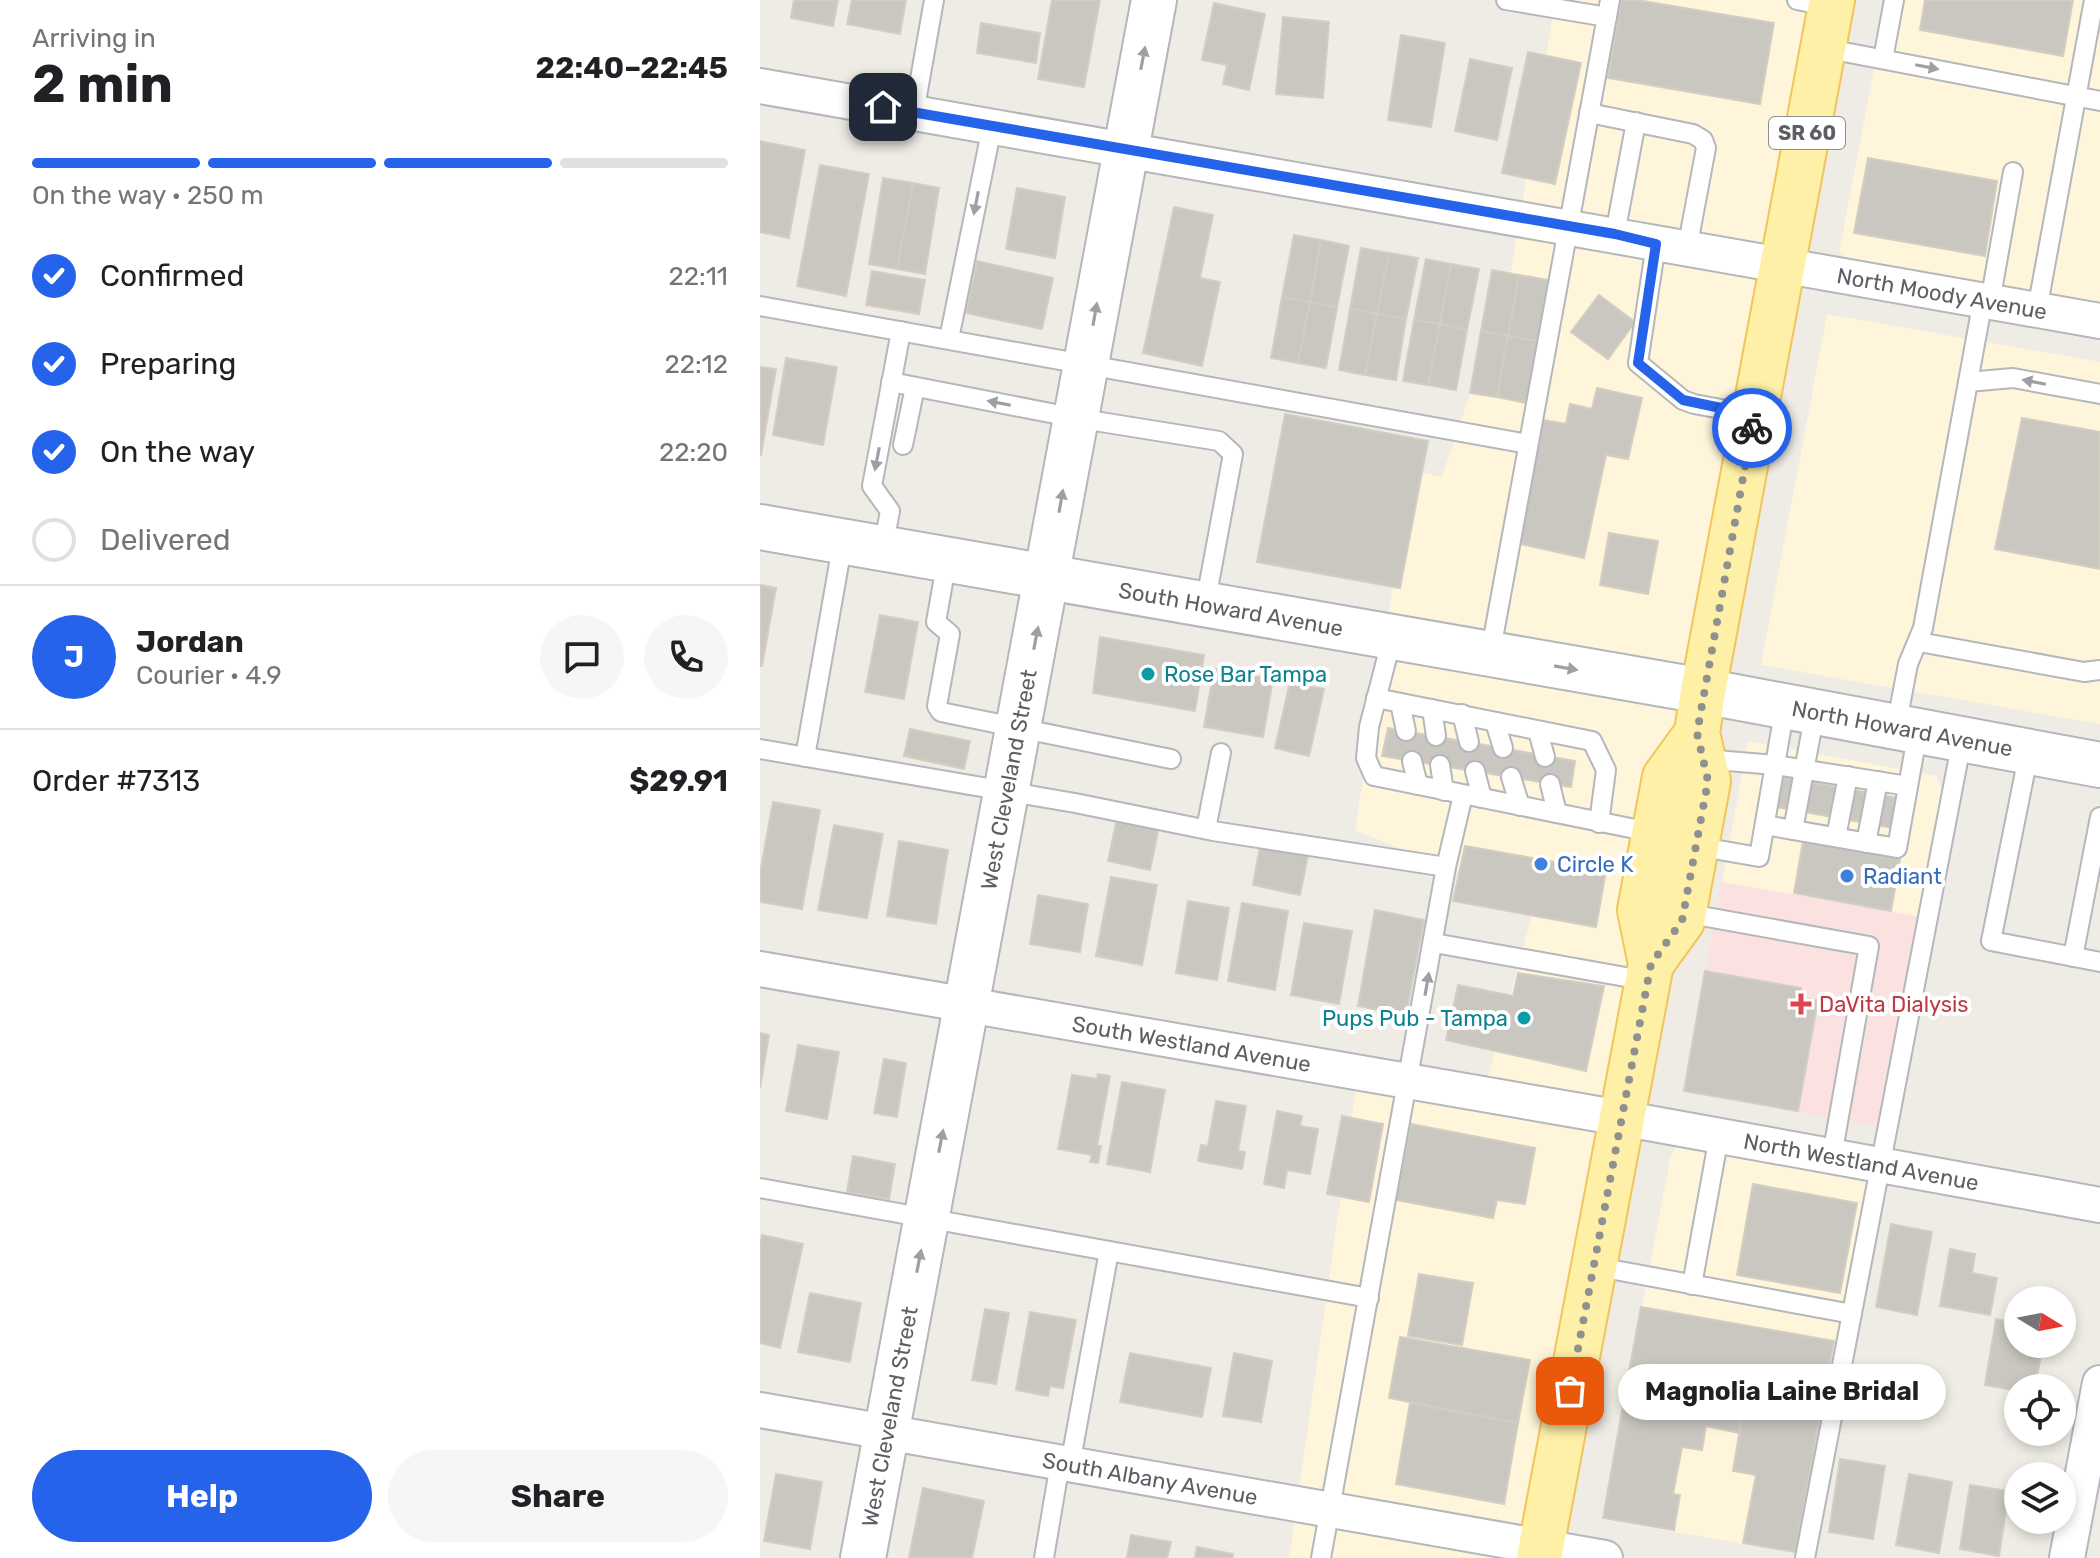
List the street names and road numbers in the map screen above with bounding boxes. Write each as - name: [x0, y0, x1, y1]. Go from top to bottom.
- road number: SR 60: [1769, 117, 1845, 149]
- street label: North Moody Avenue: [1835, 262, 2049, 325]
- street label: South Howard Avenue: [1116, 577, 1345, 642]
- street label: West Cleveland Street: [975, 667, 1043, 892]
- street label: North Howard Avenue: [1790, 695, 2015, 762]
- street label: South Westland Avenue: [1070, 1010, 1313, 1078]
- street label: North Westland Avenue: [1741, 1128, 1981, 1197]
- street label: West Cleveland Street: [856, 1304, 924, 1529]
- street label: South Albany Avenue: [1040, 1447, 1260, 1511]

